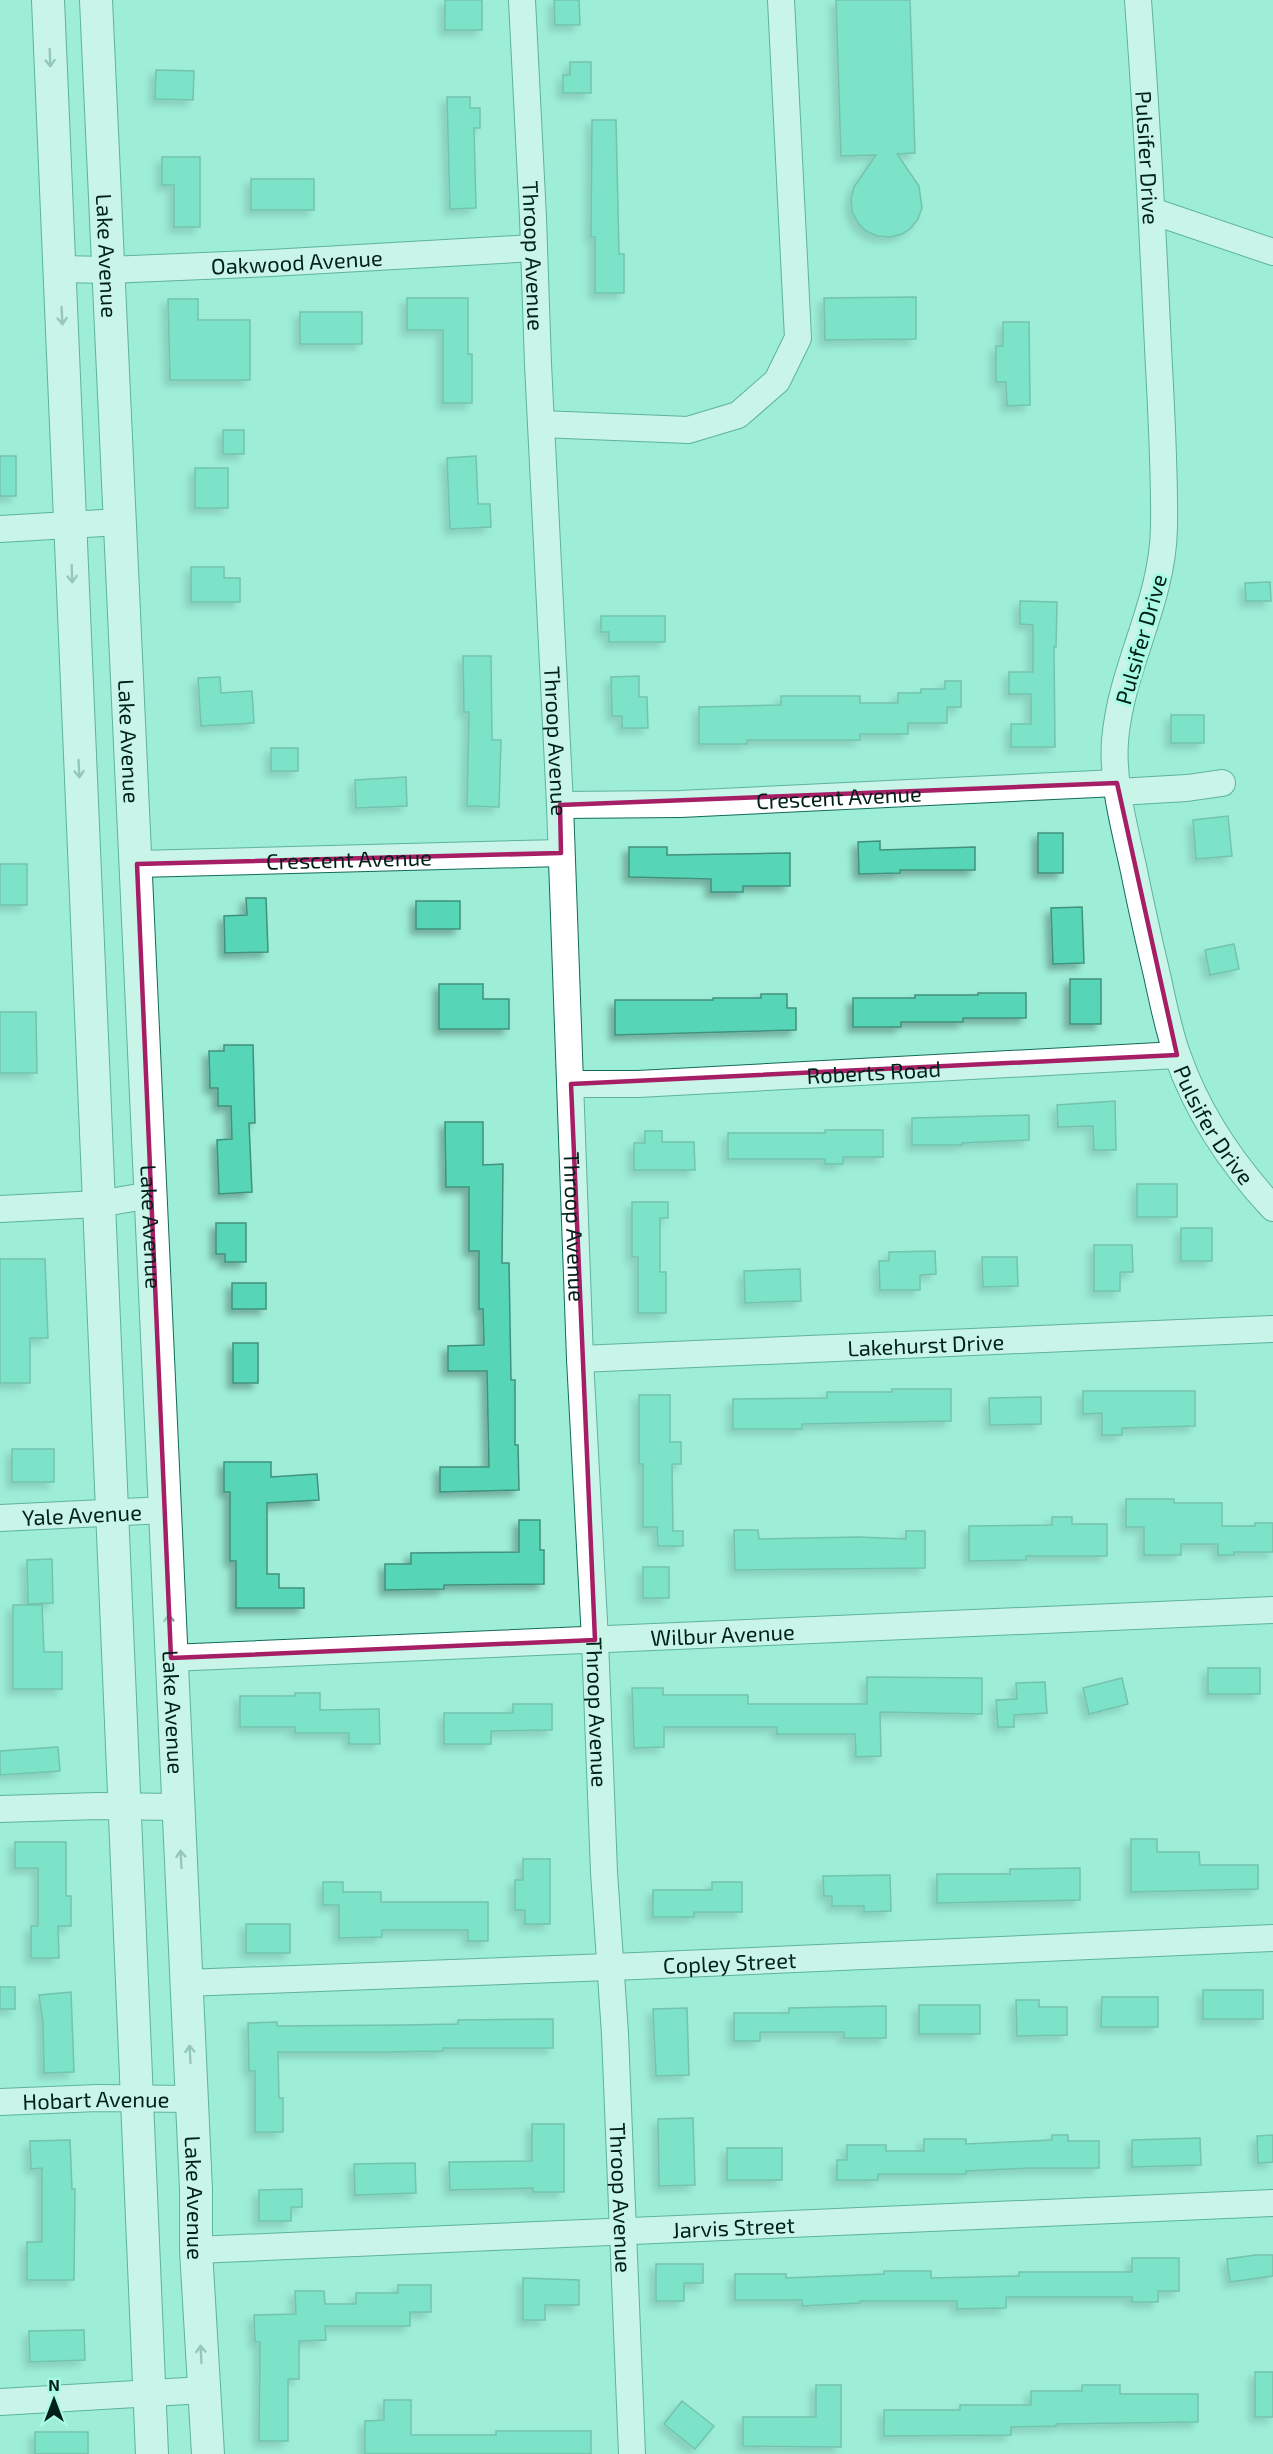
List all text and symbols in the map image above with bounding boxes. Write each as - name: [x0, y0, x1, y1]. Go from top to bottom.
- one-way arrow: [45, 48, 56, 68]
- street label: Pulsifer Drive: [1131, 90, 1165, 225]
- street label: Throop Avenue: [518, 180, 550, 331]
- street label: Lake Avenue: [92, 193, 123, 318]
- street label: Oakwood Avenue: [210, 244, 383, 279]
- one-way arrow: [56, 306, 67, 326]
- one-way arrow: [66, 563, 77, 583]
- street label: Pulsifer Drive: [1109, 571, 1171, 707]
- street label: Throop Avenue: [540, 666, 573, 817]
- street label: Lake Avenue: [114, 679, 146, 804]
- one-way arrow: [74, 758, 85, 778]
- street label: Crescent Avenue: [755, 779, 922, 813]
- street label: Crescent Avenue: [266, 843, 432, 874]
- street label: Roberts Road: [806, 1055, 941, 1088]
- street label: Pulsifer Drive: [1169, 1061, 1260, 1189]
- street label: Throop Avenue: [560, 1151, 591, 1302]
- street label: Lake Avenue: [136, 1164, 168, 1289]
- street label: Lakehurst Drive: [847, 1328, 1005, 1360]
- street label: Yale Avenue: [21, 1498, 142, 1530]
- one-way arrow: [164, 1613, 175, 1633]
- street label: Wilbur Avenue: [650, 1618, 795, 1650]
- street label: Throop Avenue: [582, 1637, 614, 1788]
- street label: Lake Avenue: [158, 1650, 190, 1775]
- one-way arrow: [175, 1850, 186, 1870]
- street label: Copley Street: [662, 1946, 797, 1978]
- one-way arrow: [184, 2045, 195, 2065]
- street label: Hobart Avenue: [22, 2085, 170, 2114]
- street label: Throop Avenue: [606, 2122, 638, 2273]
- street label: Lake Avenue: [181, 2135, 210, 2261]
- street label: Jarvis Street: [672, 2211, 795, 2242]
- one-way arrow: [196, 2344, 207, 2364]
- north arrow: [24, 2370, 84, 2430]
- text: N: [48, 2375, 60, 2394]

